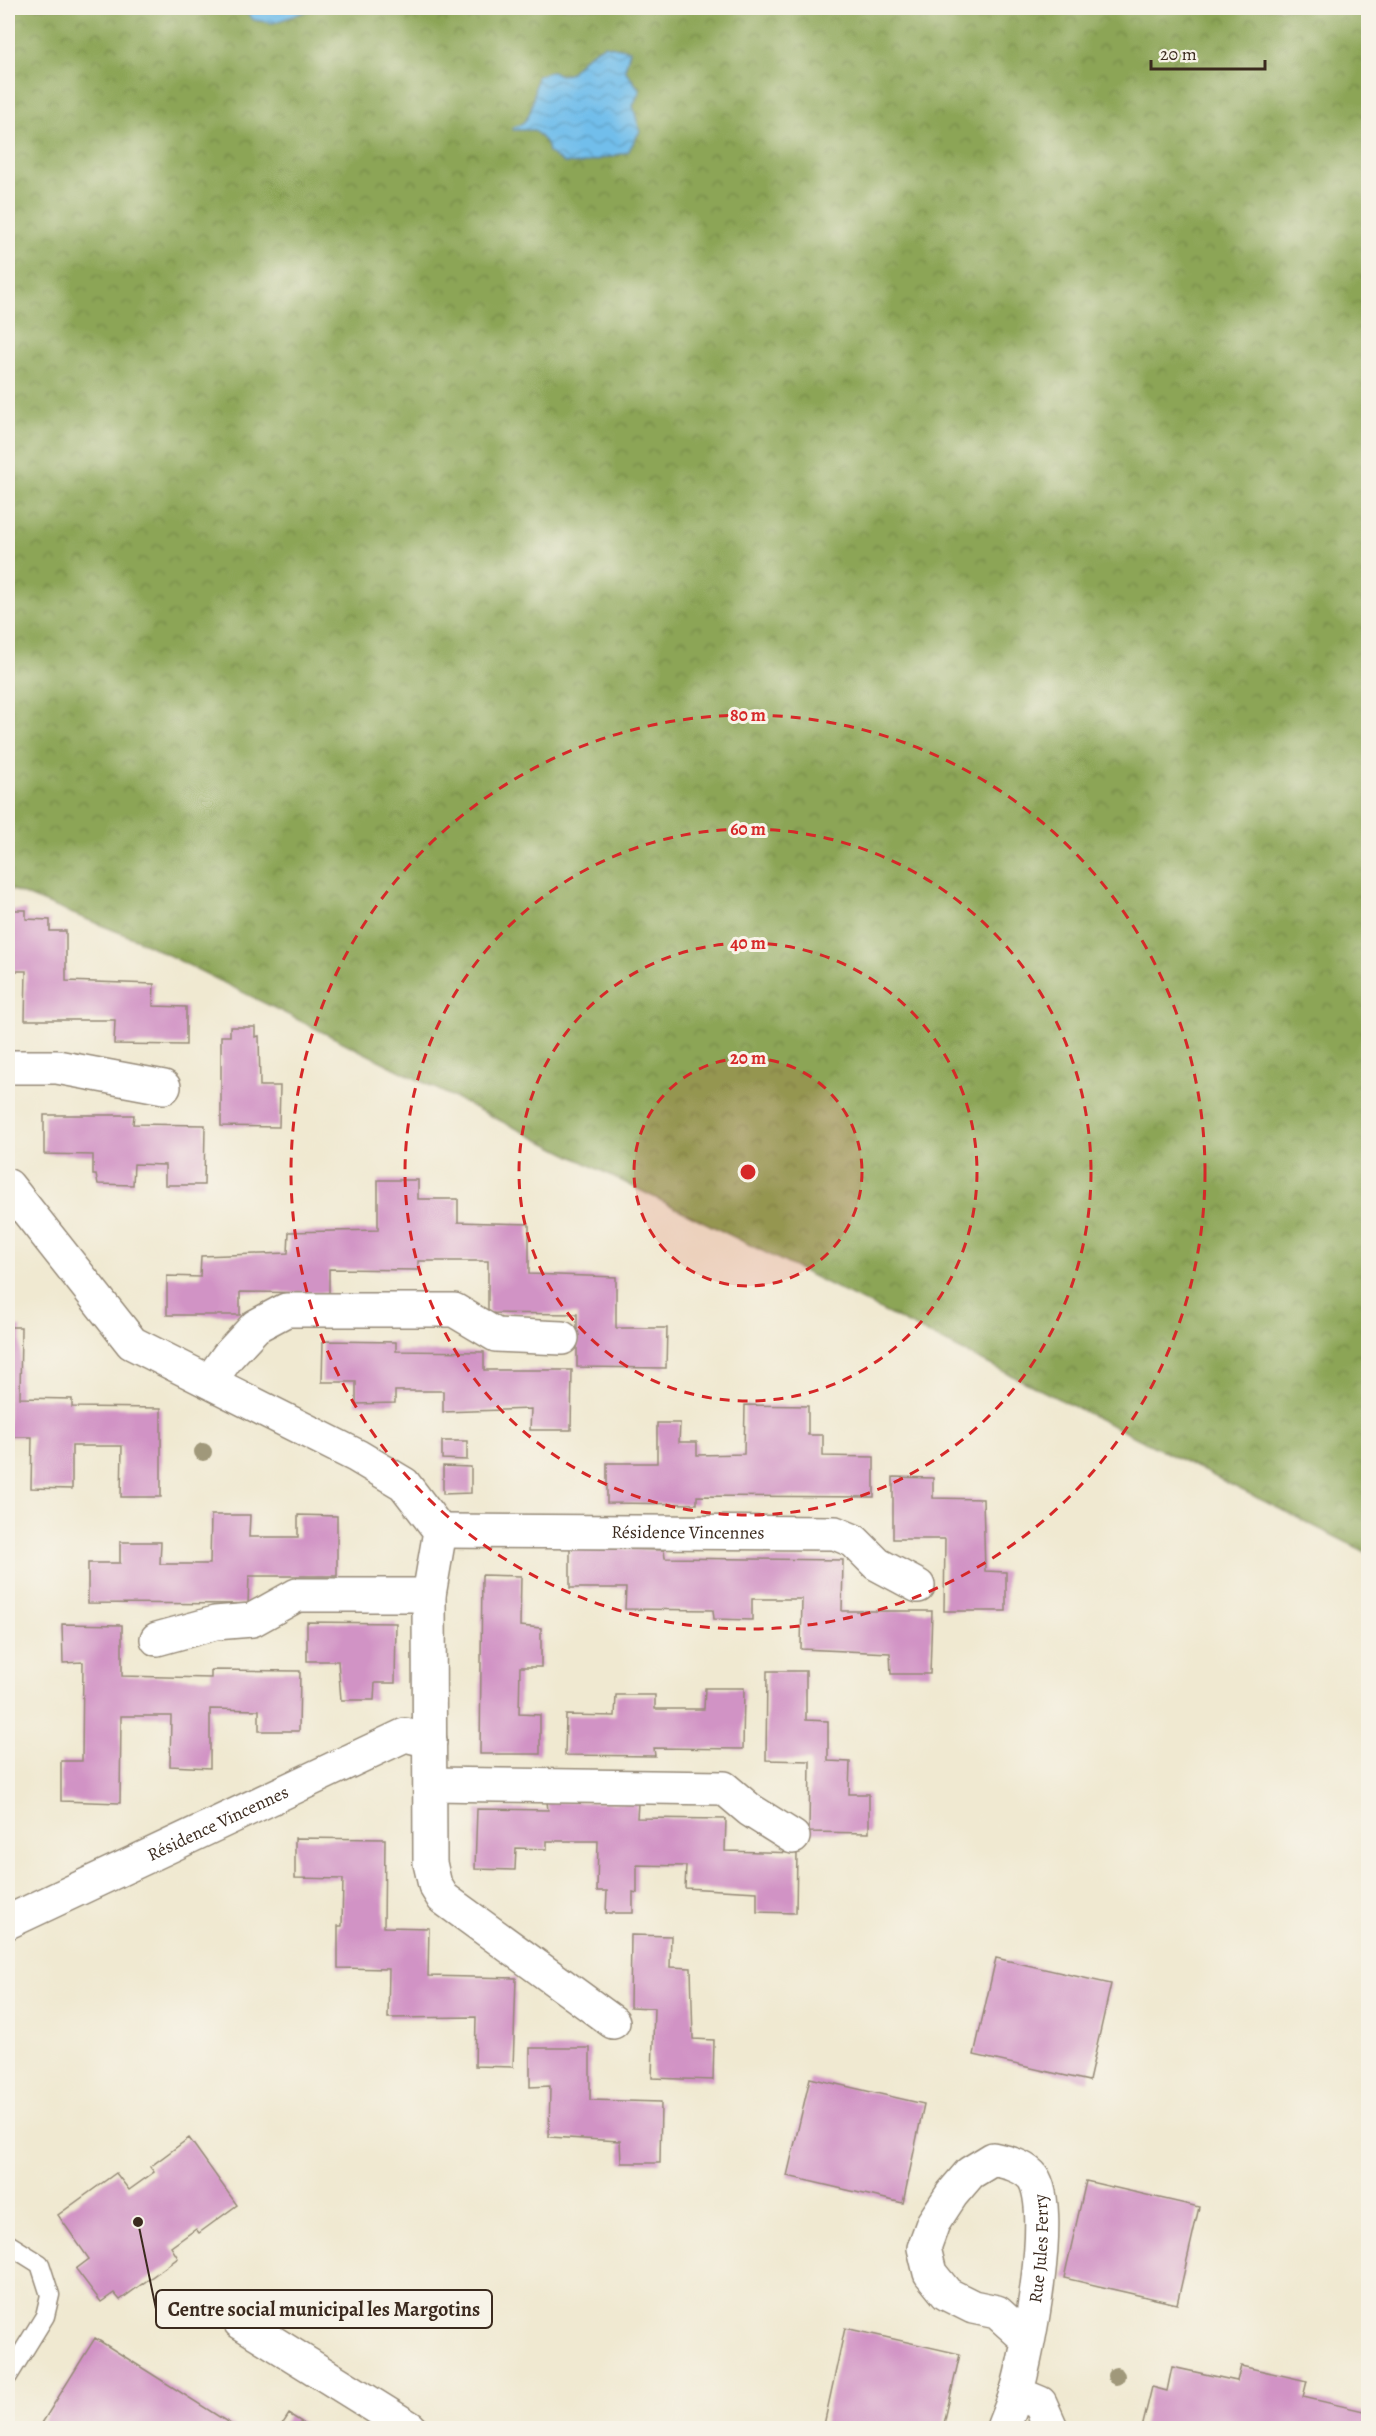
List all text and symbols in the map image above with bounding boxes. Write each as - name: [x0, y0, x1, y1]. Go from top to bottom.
- scale bar: [1151, 33, 1265, 71]
- text: 20 m: [1160, 42, 1197, 66]
- text: 80 m: [730, 703, 766, 727]
- text: 60 m: [730, 817, 766, 841]
- text: 40 m: [730, 931, 766, 955]
- text: 20 m: [730, 1046, 766, 1070]
- centre of rings: [738, 1162, 758, 1182]
- street label: Résidence Vincennes: [611, 1520, 765, 1545]
- street label: Résidence Vincennes: [143, 1780, 292, 1867]
- street label: Rue Jules Ferry: [1023, 2191, 1054, 2305]
- callout: Centre social municipal les Margotins: [156, 2290, 492, 2328]
- text: Centre social municipal les Margotins: [168, 2296, 480, 2323]

